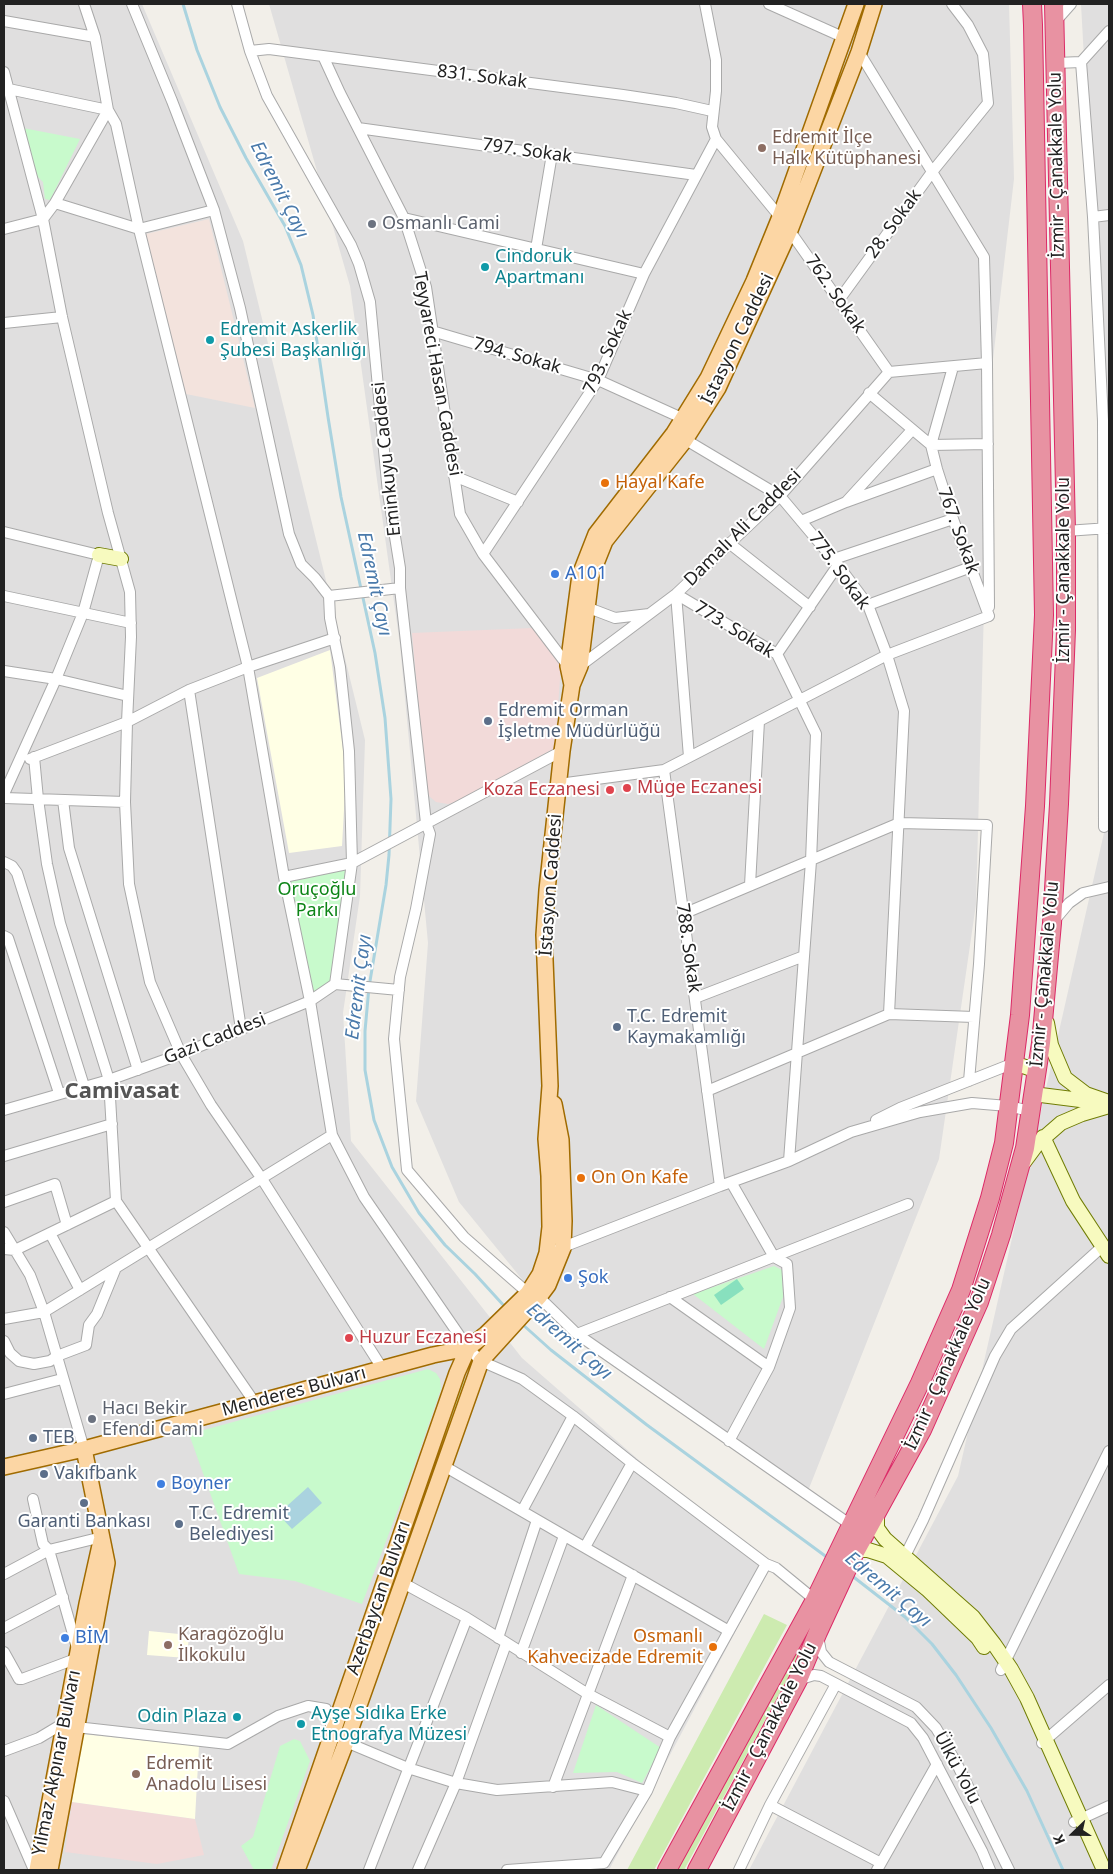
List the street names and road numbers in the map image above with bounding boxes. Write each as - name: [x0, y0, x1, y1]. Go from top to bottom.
- street label: 831. Sokak: [436, 61, 528, 93]
- street label: İzmir - Çanakkale Yolu: [1045, 72, 1069, 258]
- street label: 797. Sokak: [481, 134, 573, 168]
- street label: 28. Sokak: [862, 185, 926, 263]
- street label: 762. Sokak: [800, 251, 870, 337]
- street label: Teyyareci Hasan Caddesi: [408, 270, 466, 478]
- street label: İstasyon Caddesi: [697, 270, 779, 408]
- street label: 793. Sokak: [579, 306, 637, 398]
- street label: 794. Sokak: [471, 333, 563, 379]
- street label: Eminkuyu Caddesi: [368, 381, 406, 537]
- street label: Damalı Ali Caddesi: [680, 465, 806, 591]
- street label: İzmir - Çanakkale Yolu: [1053, 477, 1075, 663]
- street label: 767. Sokak: [932, 485, 984, 577]
- street label: 775. Sokak: [804, 528, 874, 614]
- street label: 773. Sokak: [690, 597, 778, 663]
- street label: İstasyon Caddesi: [535, 813, 567, 957]
- street label: İzmir - Çanakkale Yolu: [1026, 880, 1064, 1068]
- street label: 788. Sokak: [671, 902, 705, 994]
- street label: Gazi Caddesi: [161, 1009, 269, 1069]
- street label: İzmir - Çanakkale Yolu: [900, 1275, 996, 1453]
- street label: Menderes Bulvarı: [220, 1362, 368, 1422]
- street label: Azerbaycan Bulvarı: [343, 1518, 415, 1678]
- street label: İzmir - Çanakkale Yolu: [718, 1639, 822, 1815]
- street label: Yılmaz Akpınar Bulvarı: [28, 1668, 86, 1858]
- street label: Ülkü Yolu: [929, 1728, 985, 1808]

